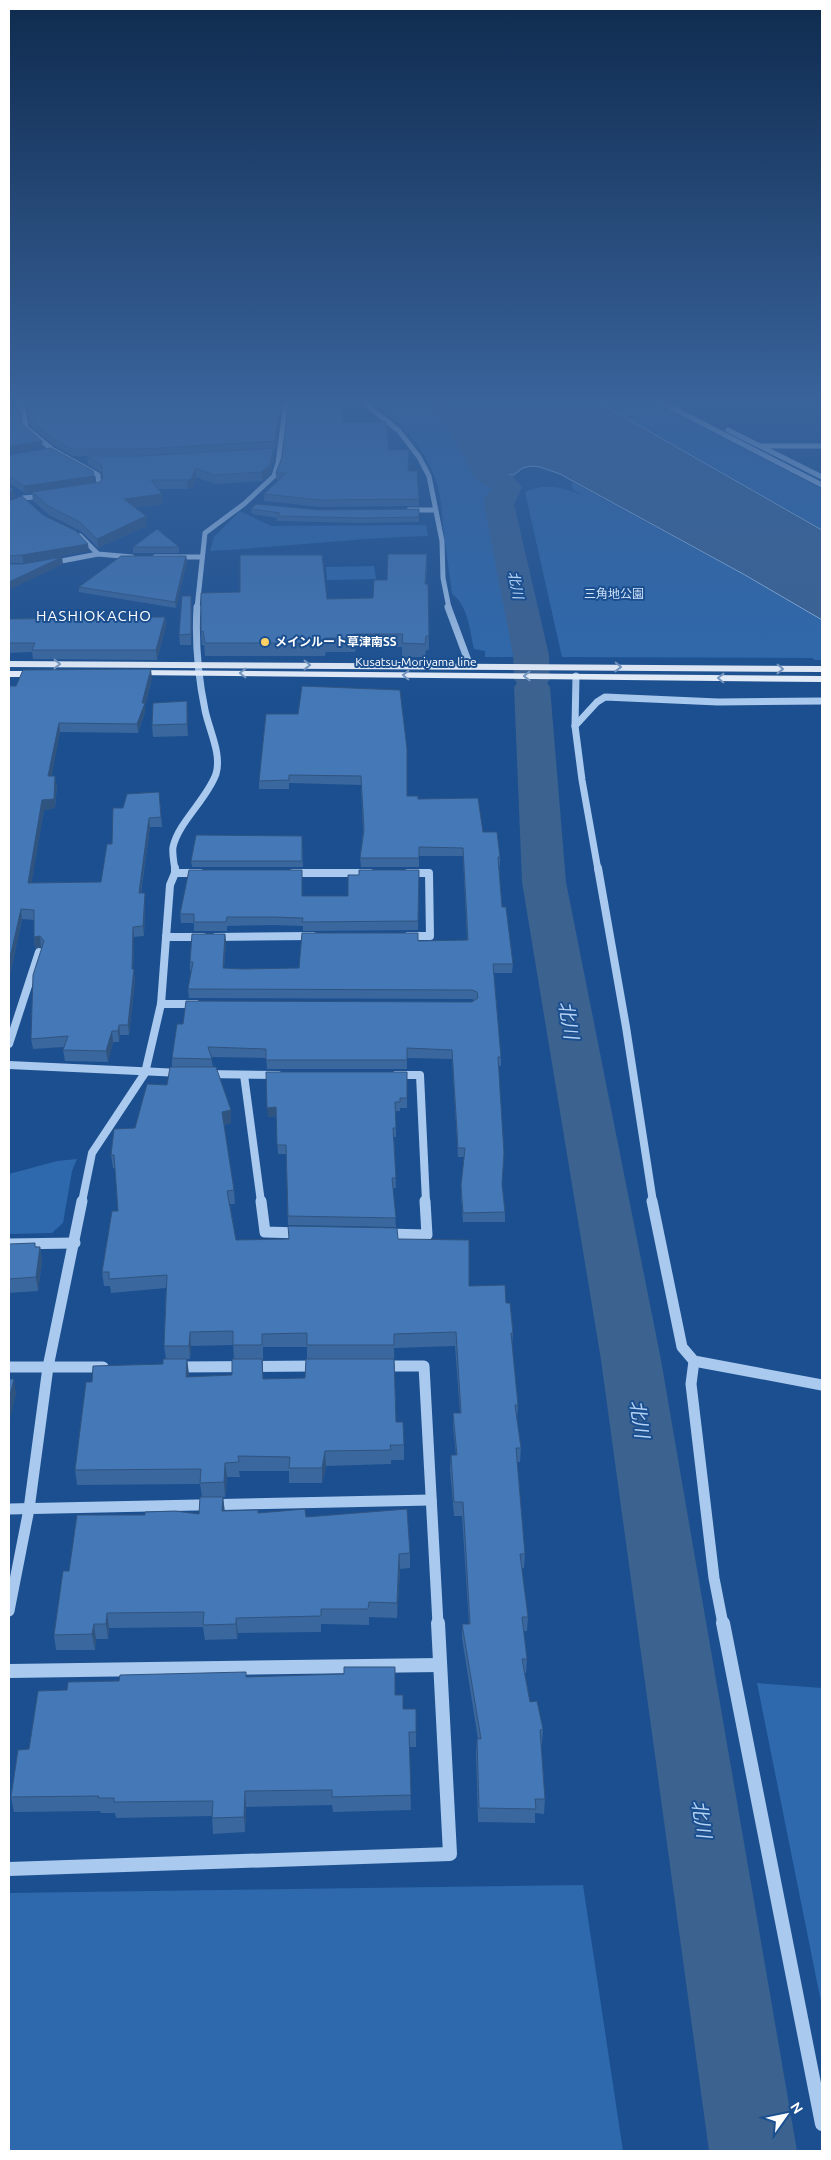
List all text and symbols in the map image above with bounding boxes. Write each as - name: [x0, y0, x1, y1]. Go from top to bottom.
- water label: 北川: [505, 570, 527, 602]
- park label: 三角地公園: [584, 587, 644, 600]
- district label: HASHIOKACHO: [36, 607, 152, 624]
- place label: メインルート草津南SS: [275, 635, 397, 648]
- marker: メインルート草津南SS: [259, 636, 271, 648]
- street label: Kusatsu-Moriyama line: [355, 655, 477, 668]
- one-way arrow: [54, 659, 62, 669]
- one-way arrow: [304, 660, 312, 670]
- one-way arrow: [614, 662, 622, 672]
- one-way arrow: [777, 664, 785, 674]
- one-way arrow: [239, 668, 247, 678]
- one-way arrow: [402, 670, 410, 680]
- one-way arrow: [523, 671, 530, 681]
- one-way arrow: [717, 672, 725, 683]
- water label: 北川: [555, 999, 583, 1043]
- water label: 北川: [626, 1399, 654, 1441]
- water label: 北川: [688, 1799, 716, 1841]
- north arrow: [761, 2090, 811, 2140]
- text: N: [787, 2099, 806, 2117]

